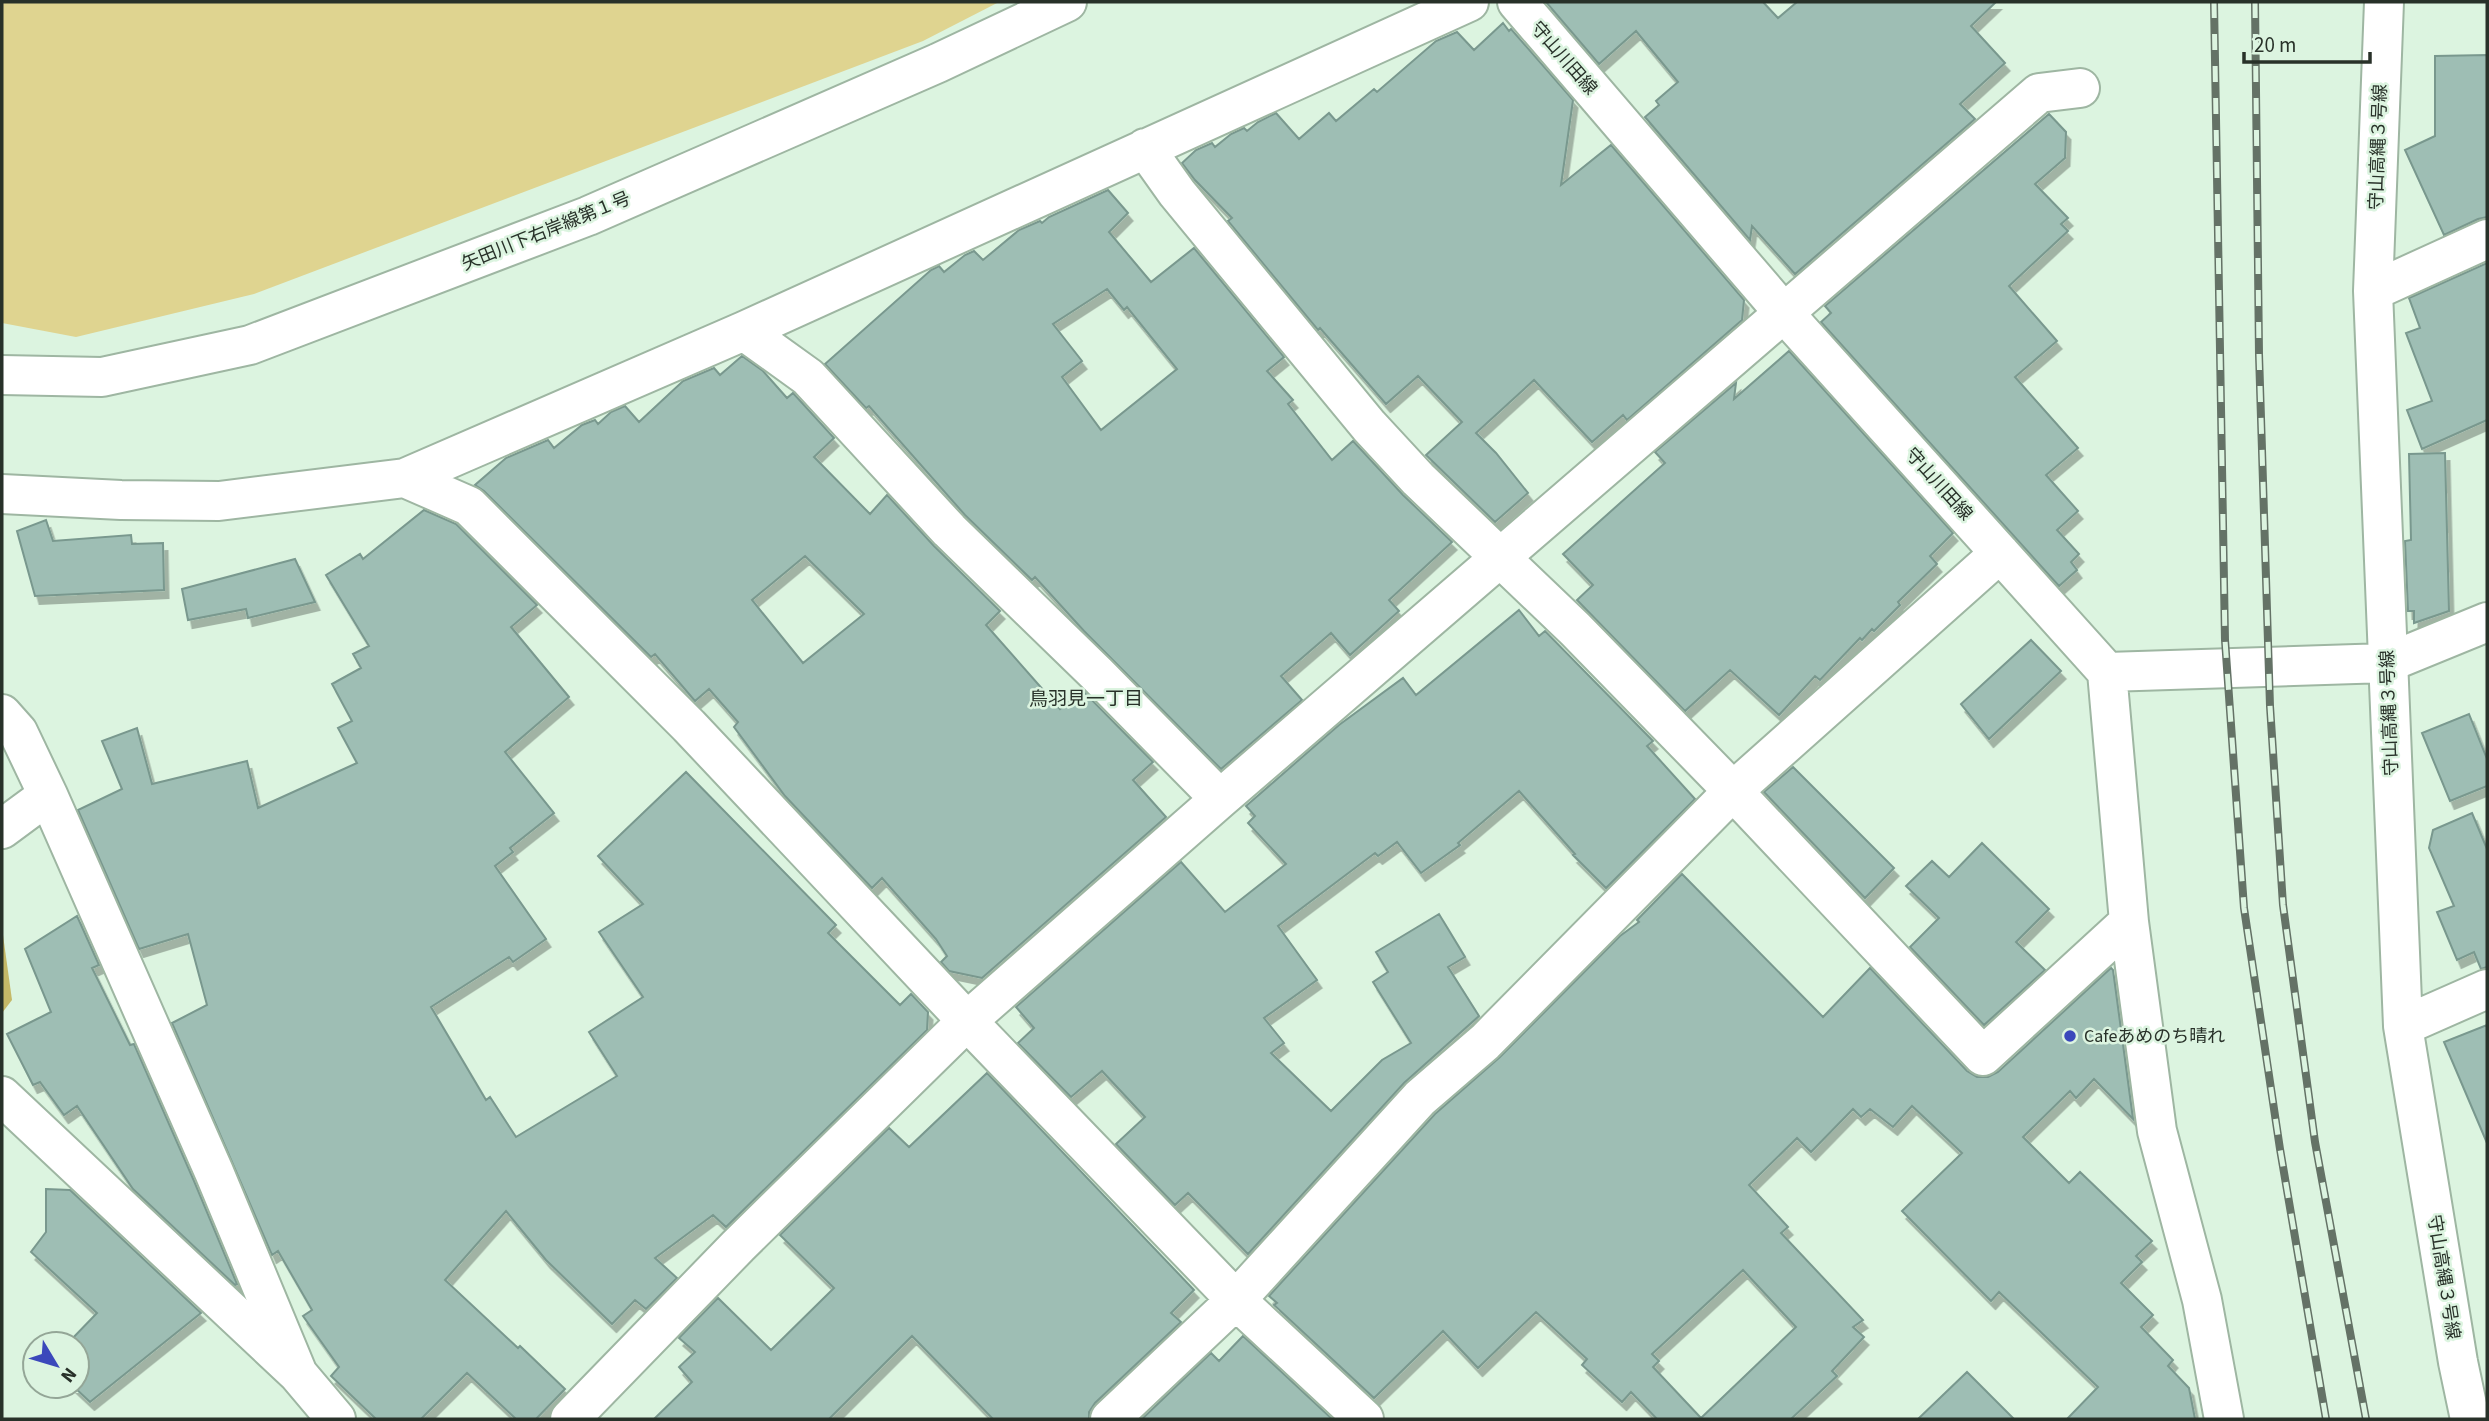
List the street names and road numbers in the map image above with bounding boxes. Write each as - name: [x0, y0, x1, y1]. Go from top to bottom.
- street label: 守山川田線: [1525, 16, 1603, 100]
- street label: 守山高縄３号線: [2364, 84, 2393, 210]
- street label: 矢田川下右岸線第１号: [458, 186, 634, 277]
- street label: 守山川田線: [1899, 443, 1978, 526]
- street label: 守山高縄３号線: [2375, 650, 2404, 776]
- street label: 守山高縄３号線: [2421, 1213, 2466, 1341]

